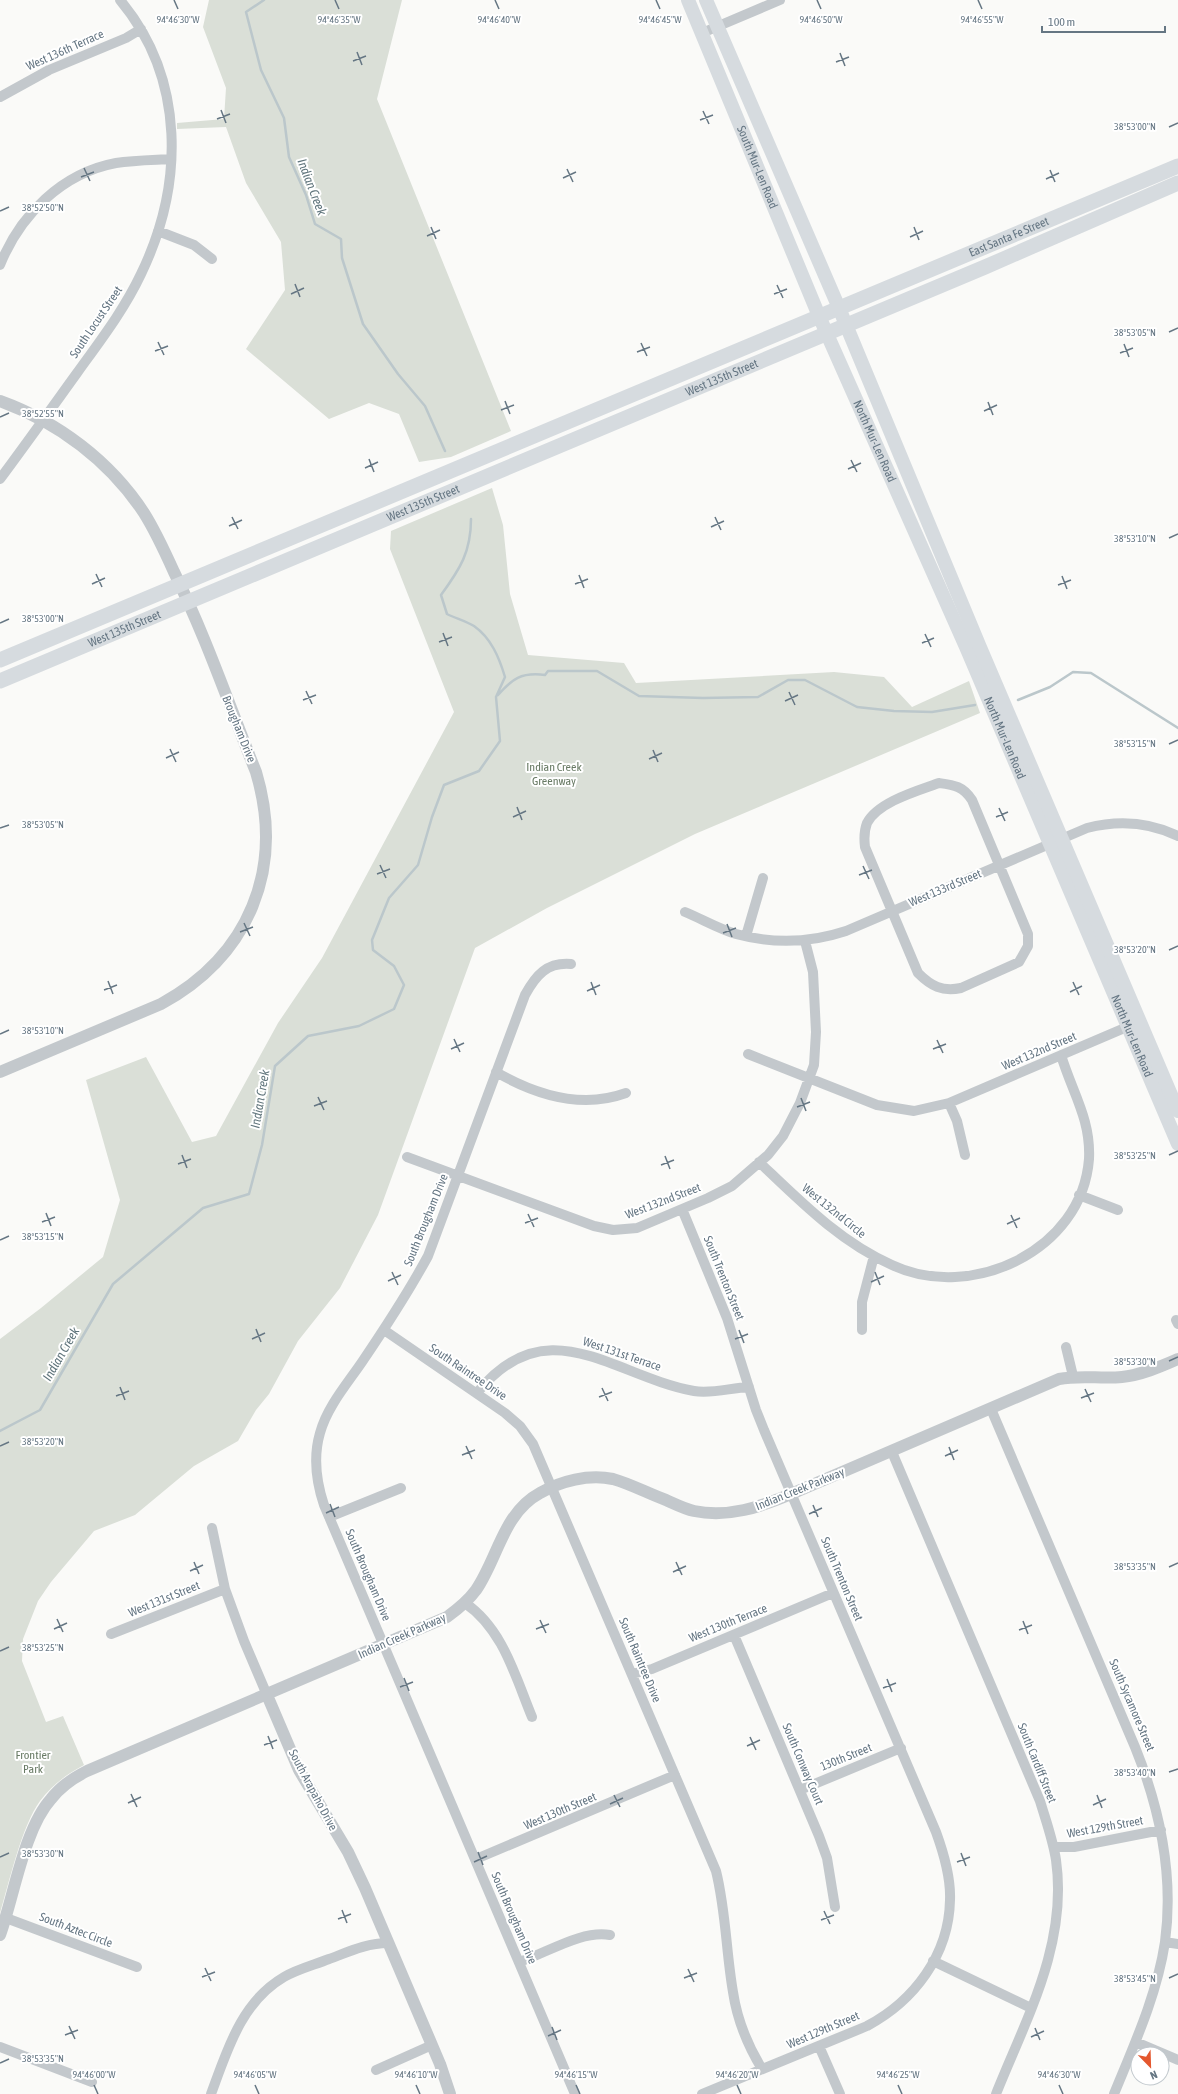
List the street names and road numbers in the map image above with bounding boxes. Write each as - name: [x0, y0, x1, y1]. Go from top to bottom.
- street label: West 136th Terrace: [24, 27, 106, 73]
- street label: South Mur-Len Road: [734, 124, 781, 211]
- street label: East Santa Fe Street: [967, 214, 1051, 260]
- street label: South Locust Street: [67, 283, 125, 361]
- street label: West 135th Street: [683, 356, 761, 399]
- street label: North Mur-Len Road: [850, 398, 899, 484]
- street label: West 135th Street: [385, 481, 462, 525]
- street label: West 135th Street: [86, 607, 163, 650]
- street label: Brougham Drive: [219, 694, 259, 764]
- street label: North Mur-Len Road: [981, 695, 1028, 781]
- street label: West 133rd Street: [907, 866, 984, 910]
- street label: North Mur-Len Road: [1108, 993, 1156, 1079]
- street label: West 132nd Street: [1000, 1029, 1079, 1073]
- street label: South Brougham Drive: [401, 1172, 451, 1268]
- street label: West 132nd Street: [623, 1180, 703, 1222]
- street label: West 132nd Circle: [799, 1181, 869, 1241]
- street label: South Trenton Street: [701, 1234, 747, 1323]
- street label: West 131st Terrace: [581, 1334, 663, 1374]
- street label: South Raintree Drive: [427, 1341, 509, 1403]
- street label: Indian Creek Parkway: [753, 1465, 847, 1513]
- street label: South Brougham Drive: [342, 1527, 394, 1623]
- street label: South Trenton Street: [818, 1535, 866, 1623]
- street label: West 131st Street: [126, 1578, 202, 1620]
- street label: West 130th Terrace: [687, 1601, 769, 1645]
- street label: Indian Creek Parkway: [356, 1610, 448, 1662]
- street label: South Raintree Drive: [616, 1616, 664, 1704]
- street label: South Sycamore Street: [1106, 1657, 1158, 1754]
- street label: South Conway Court: [780, 1721, 827, 1807]
- street label: South Cardiff Street: [1015, 1721, 1060, 1805]
- street label: 130th Street: [818, 1740, 874, 1774]
- street label: South Arapaho Drive: [286, 1747, 340, 1833]
- street label: West 130th Street: [522, 1789, 599, 1833]
- street label: West 129th Street: [1066, 1813, 1145, 1841]
- street label: South Brougham Drive: [488, 1870, 540, 1966]
- street label: South Aztec Circle: [38, 1910, 114, 1950]
- street label: West 129th Street: [785, 2008, 862, 2052]

